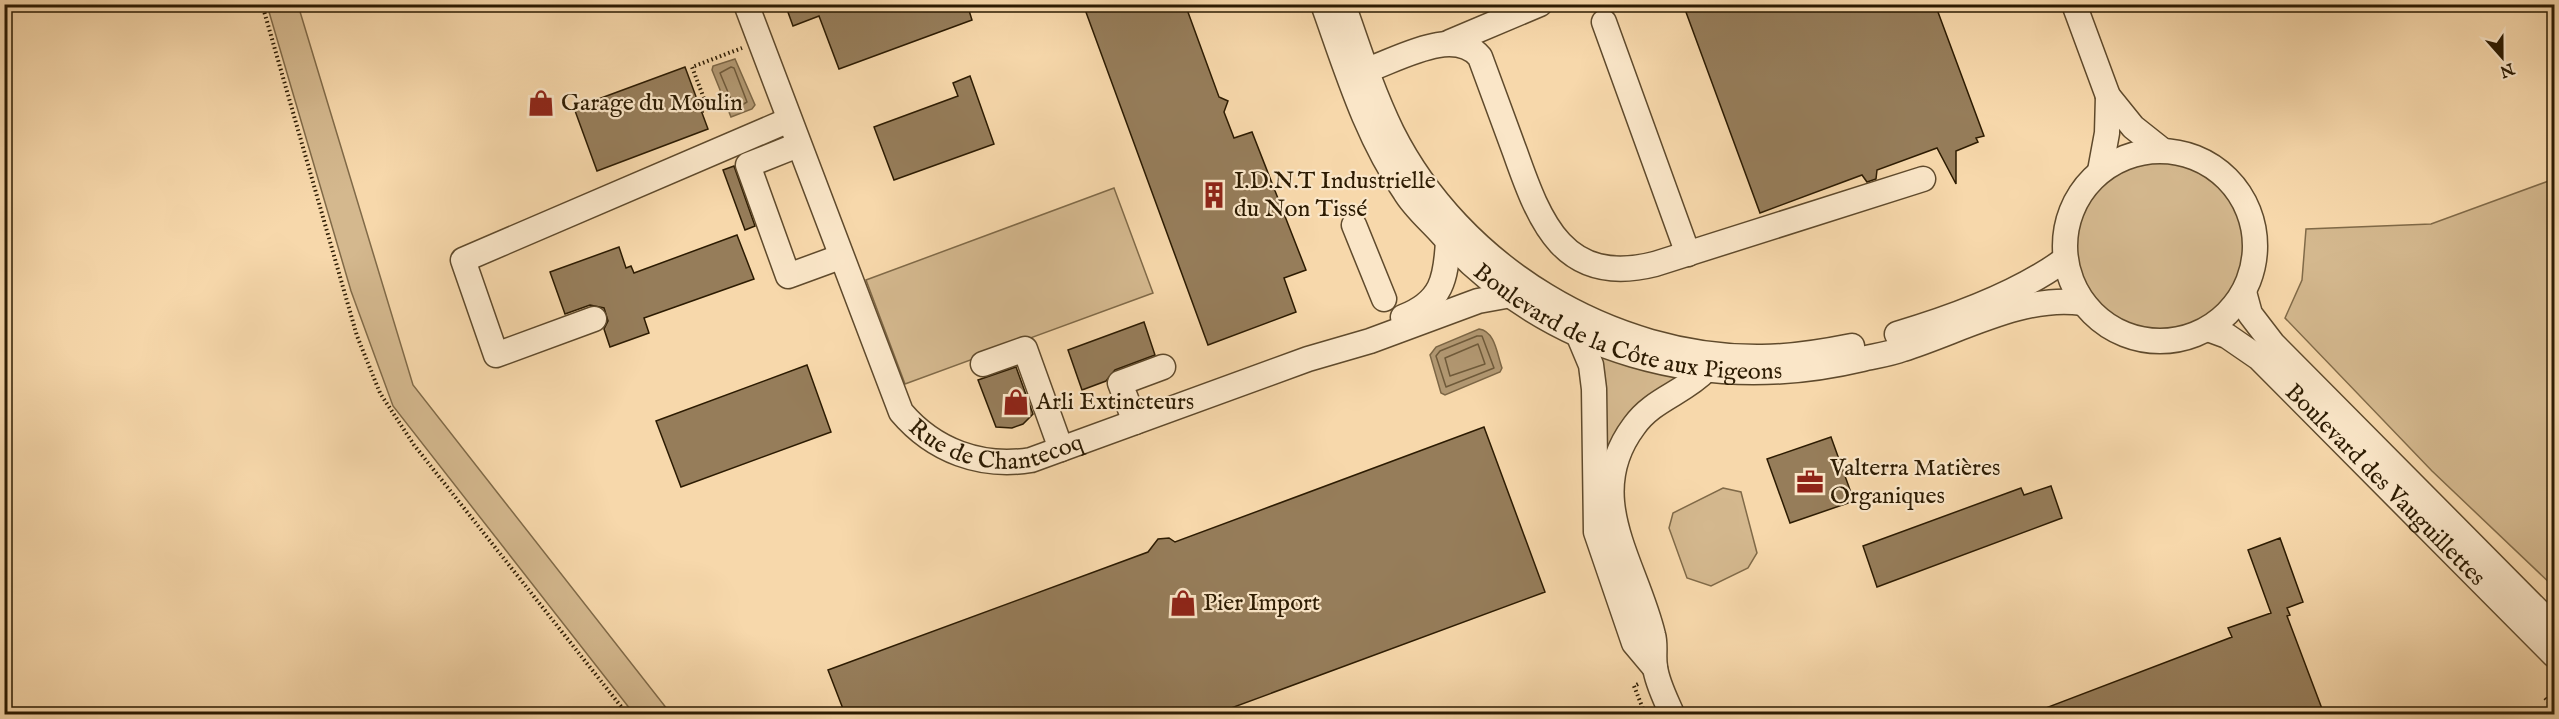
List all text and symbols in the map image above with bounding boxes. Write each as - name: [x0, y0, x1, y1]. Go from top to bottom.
- north arrow: [2472, 27, 2532, 87]
- text: N: [2496, 57, 2518, 81]
- shop icon: Garage du Moulin: [526, 88, 556, 118]
- place label: Garage du Moulin: [561, 88, 743, 119]
- place label: I.D.N.T Industrielle du Non Tissé: [1234, 166, 1436, 225]
- building icon: I.D.N.T Industrielle du Non Tissé: [1199, 180, 1229, 210]
- street label: Boulevard de la Côte aux Pigeons: [1467, 257, 1783, 387]
- street label: Boulevard des Vauguillettes: [2278, 377, 2492, 593]
- shop icon: Arli Extincteurs: [1001, 387, 1031, 417]
- place label: Arli Extincteurs: [1035, 387, 1194, 418]
- street label: Rue de Chantecoq: [902, 412, 1088, 478]
- place label: Valterra Matières Organiques: [1829, 453, 2000, 512]
- office icon: Valterra Matières Organiques: [1795, 467, 1825, 497]
- shop icon: Pier Import: [1168, 588, 1198, 618]
- place label: Pier Import: [1203, 588, 1320, 619]

